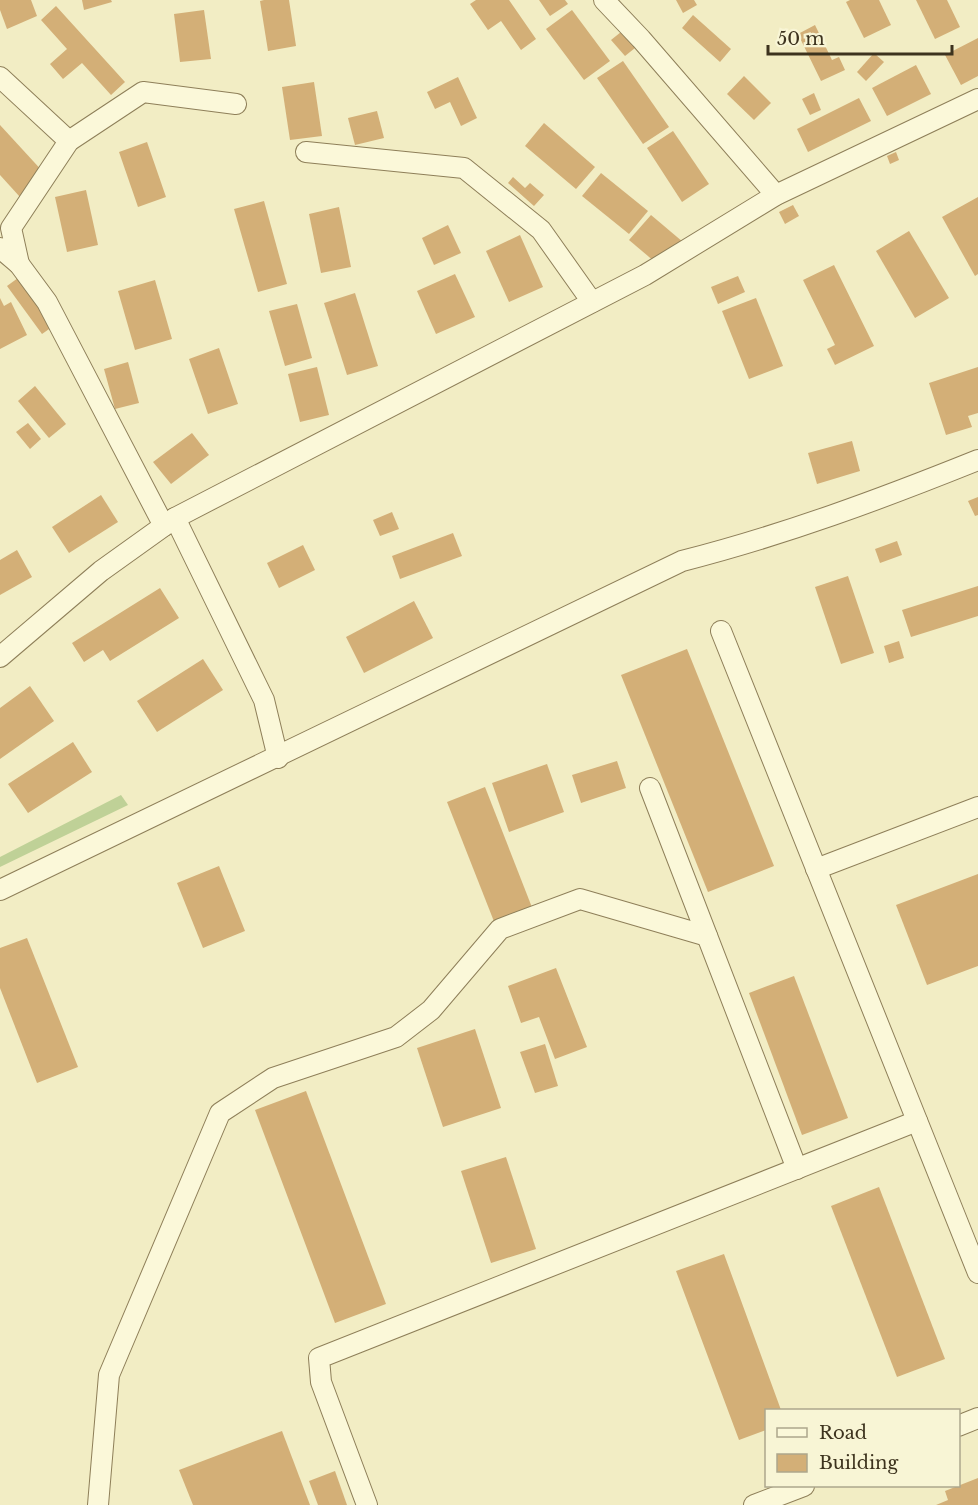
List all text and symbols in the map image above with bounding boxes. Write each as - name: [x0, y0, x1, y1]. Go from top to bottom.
- scale bar: [768, 18, 952, 56]
- text: 50 m: [777, 28, 825, 50]
- legend: [765, 1409, 960, 1487]
- text: Road: [819, 1422, 867, 1444]
- text: Building: [819, 1452, 898, 1474]

